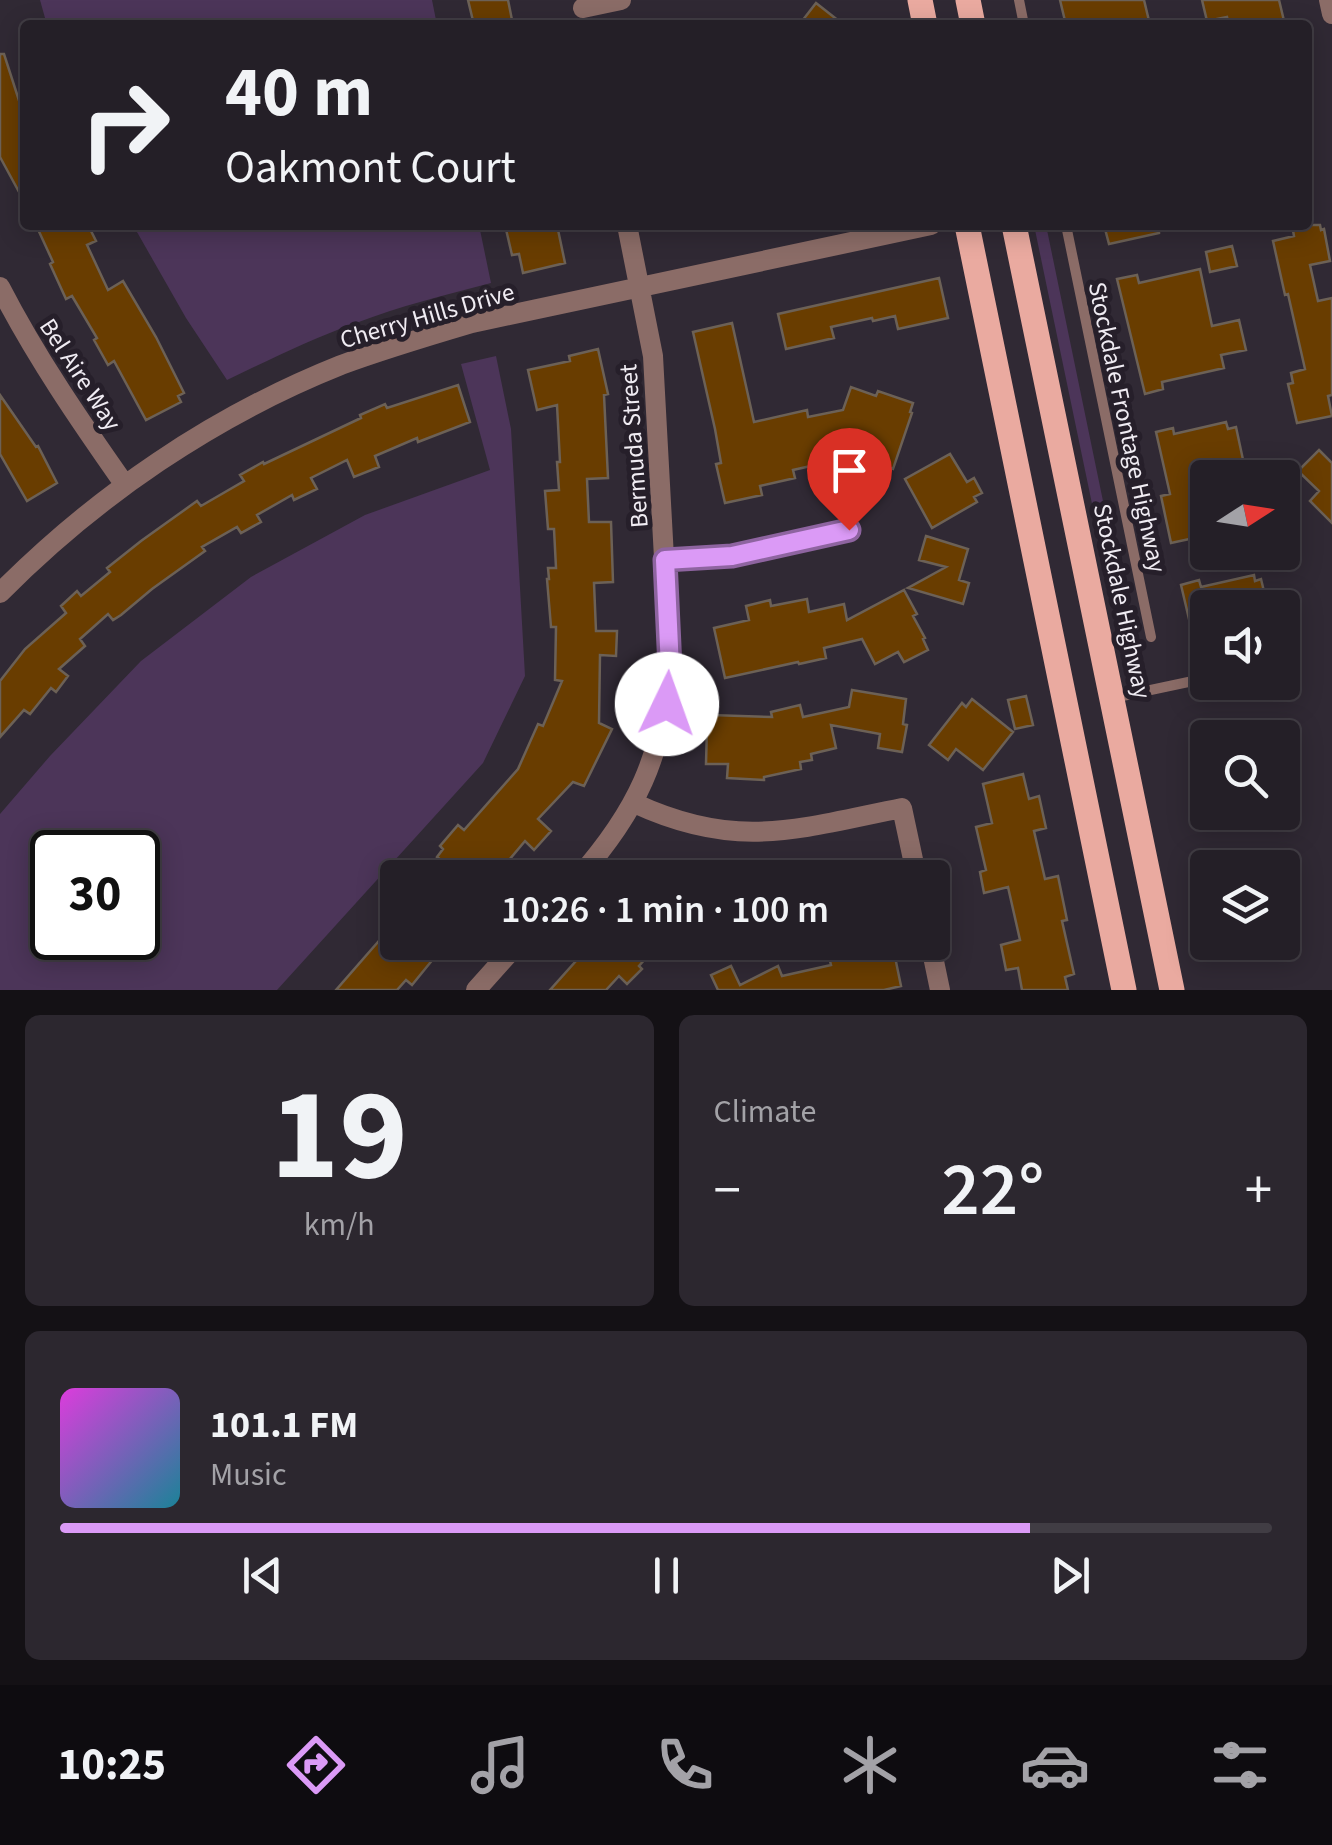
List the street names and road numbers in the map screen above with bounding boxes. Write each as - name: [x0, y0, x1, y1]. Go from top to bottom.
- street label: Cherry Hills Drive: [336, 274, 519, 358]
- street label: Stockdale Frontage Highway: [1079, 279, 1175, 576]
- street label: Bel Aire Way: [30, 311, 130, 438]
- street label: Bermuda Street: [610, 362, 658, 529]
- street label: Stockdale Highway: [1084, 500, 1160, 702]

